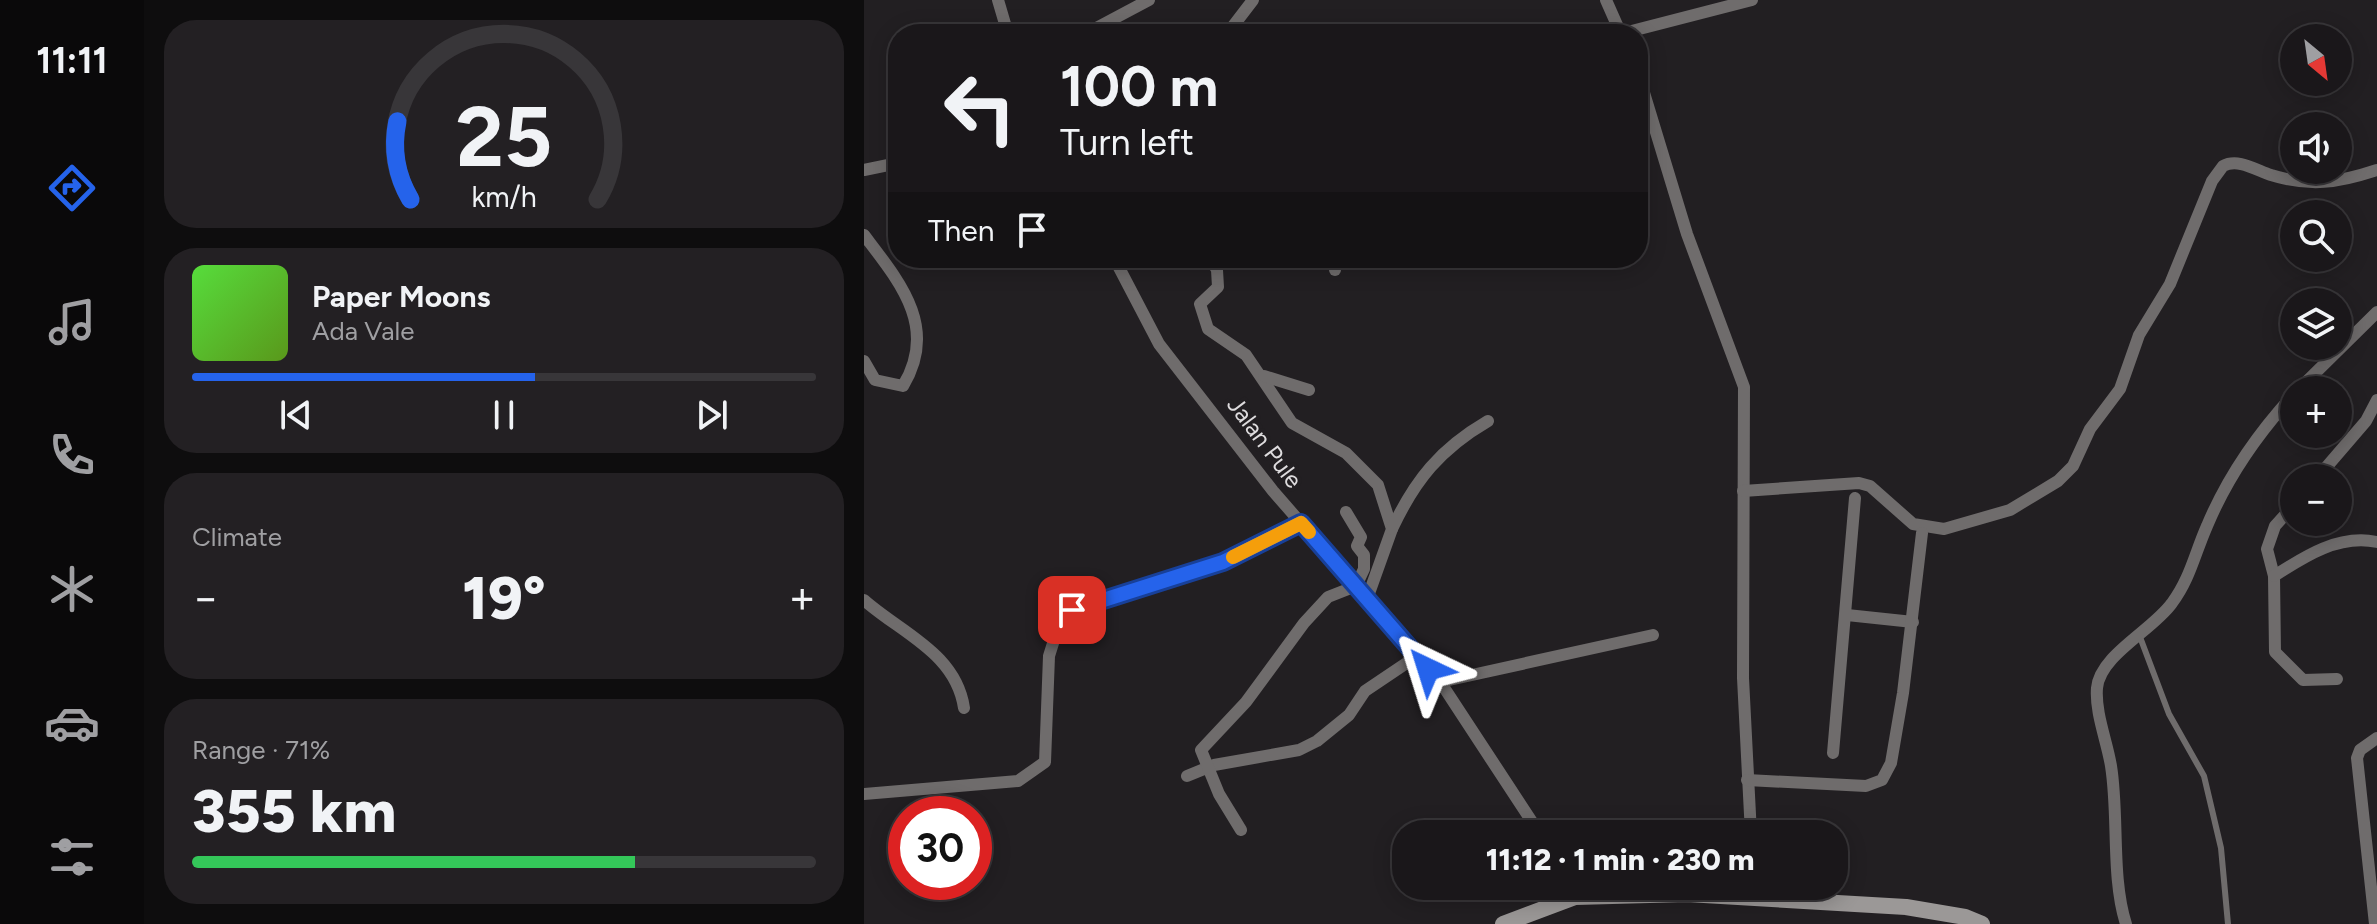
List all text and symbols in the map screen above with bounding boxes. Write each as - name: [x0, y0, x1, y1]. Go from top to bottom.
- north arrow: [2280, 24, 2352, 96]
- map controls: [2280, 24, 2352, 536]
- text: 11:11: [36, 39, 108, 82]
- text: 100 m: [1060, 53, 1218, 120]
- icon: left: [928, 56, 1032, 160]
- text: 25: [456, 87, 552, 187]
- button: sound: [2280, 112, 2352, 184]
- text: Turn left: [1060, 121, 1194, 164]
- icon: directions: [44, 160, 100, 216]
- text: km/h: [471, 180, 537, 214]
- button: search: [2280, 200, 2352, 272]
- icon: arrive: [1010, 208, 1054, 252]
- text: Then: [928, 212, 994, 249]
- text: Paper Moons: [312, 278, 491, 315]
- button: layers: [2280, 288, 2352, 360]
- icon: music: [44, 294, 100, 350]
- text: Ada Vale: [312, 315, 415, 347]
- button: +: [2280, 376, 2352, 448]
- street label: Jalan Pule: [1221, 391, 1309, 493]
- icon: previous: [274, 393, 318, 437]
- icon: pause: [482, 393, 526, 437]
- icon: next: [690, 393, 734, 437]
- icon: phone: [44, 427, 100, 483]
- button: −: [2280, 464, 2352, 536]
- text: Climate: [192, 521, 282, 553]
- icon: climate: [44, 561, 100, 617]
- text: 19°: [462, 562, 546, 634]
- text: −: [192, 571, 219, 624]
- text: +: [789, 571, 816, 624]
- pin: [1038, 576, 1106, 644]
- icon: arrive: [1050, 588, 1094, 632]
- position arrow: [1386, 627, 1470, 711]
- icon: car: [44, 695, 100, 751]
- text: Range · 71%: [192, 734, 330, 766]
- text: 355 km: [192, 775, 396, 847]
- speed limit sign: 30: [888, 796, 992, 900]
- icon: filters: [44, 829, 100, 885]
- text: 11:12 · 1 min · 230 m: [1486, 841, 1754, 878]

